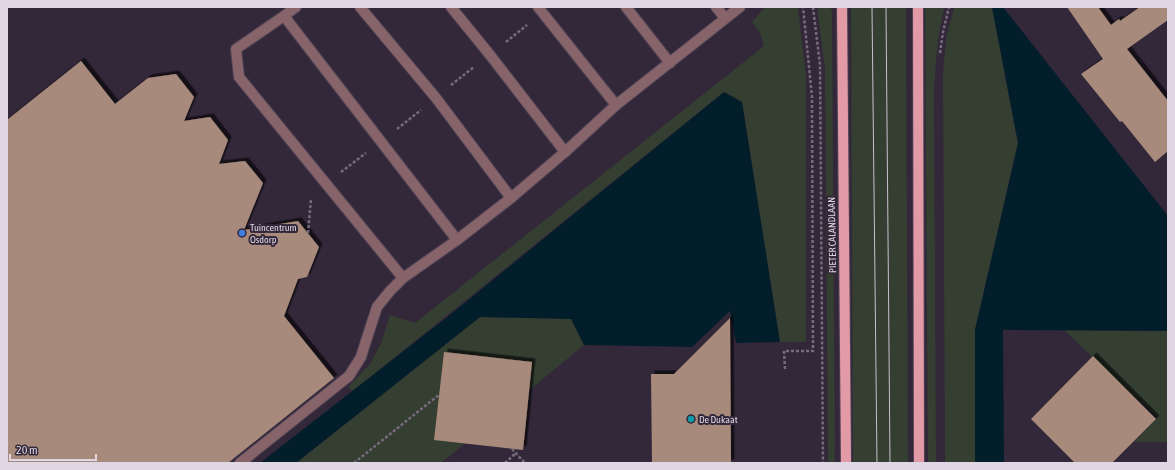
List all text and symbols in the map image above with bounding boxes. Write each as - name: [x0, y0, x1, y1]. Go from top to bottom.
- street label: PIETER CALANDLAAN: [826, 197, 838, 273]
- place label: Tuincentrum Osdorp: [250, 222, 297, 245]
- marker: Tuincentrum Osdorp: [237, 228, 247, 238]
- marker: De Dukaat: [686, 414, 696, 424]
- place label: De Dukaat: [699, 414, 738, 425]
- scale bar: [10, 436, 96, 462]
- text: 20 m: [16, 443, 38, 457]

